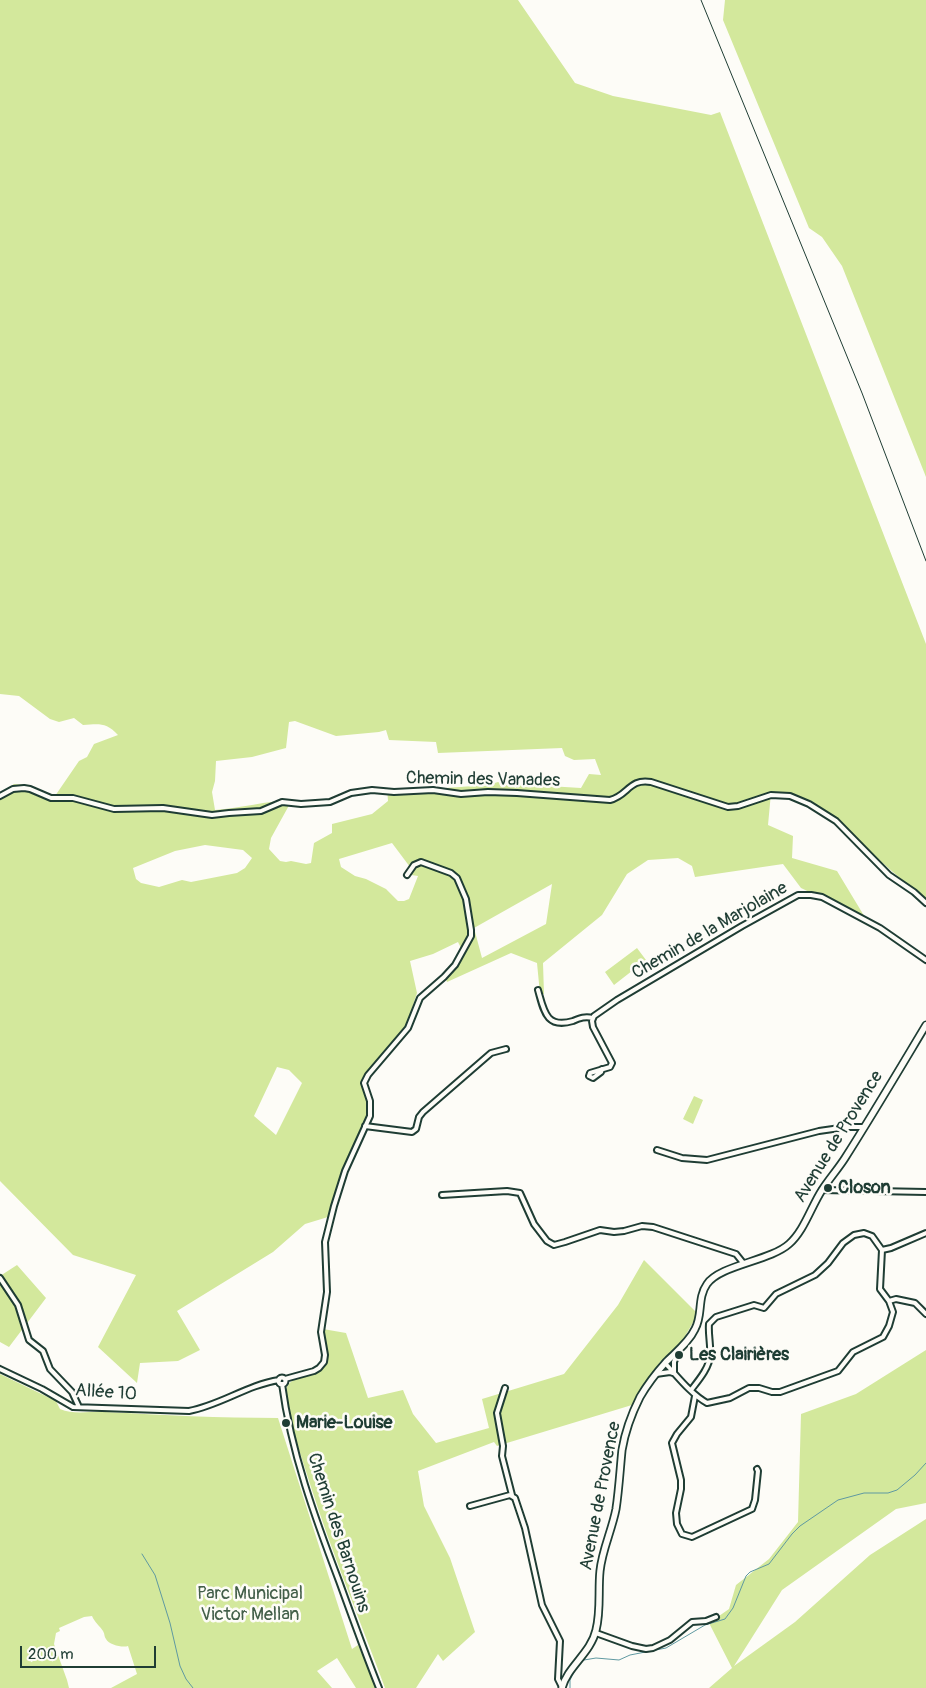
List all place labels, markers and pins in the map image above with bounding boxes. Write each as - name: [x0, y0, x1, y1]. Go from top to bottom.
- place label: Closon: [838, 1177, 891, 1199]
- marker: Closon: [822, 1182, 834, 1194]
- place label: Les Clairières: [689, 1344, 789, 1366]
- marker: Les Clairières: [673, 1349, 685, 1361]
- place label: Marie-Louise: [296, 1412, 392, 1434]
- marker: Marie-Louise: [280, 1417, 292, 1429]

